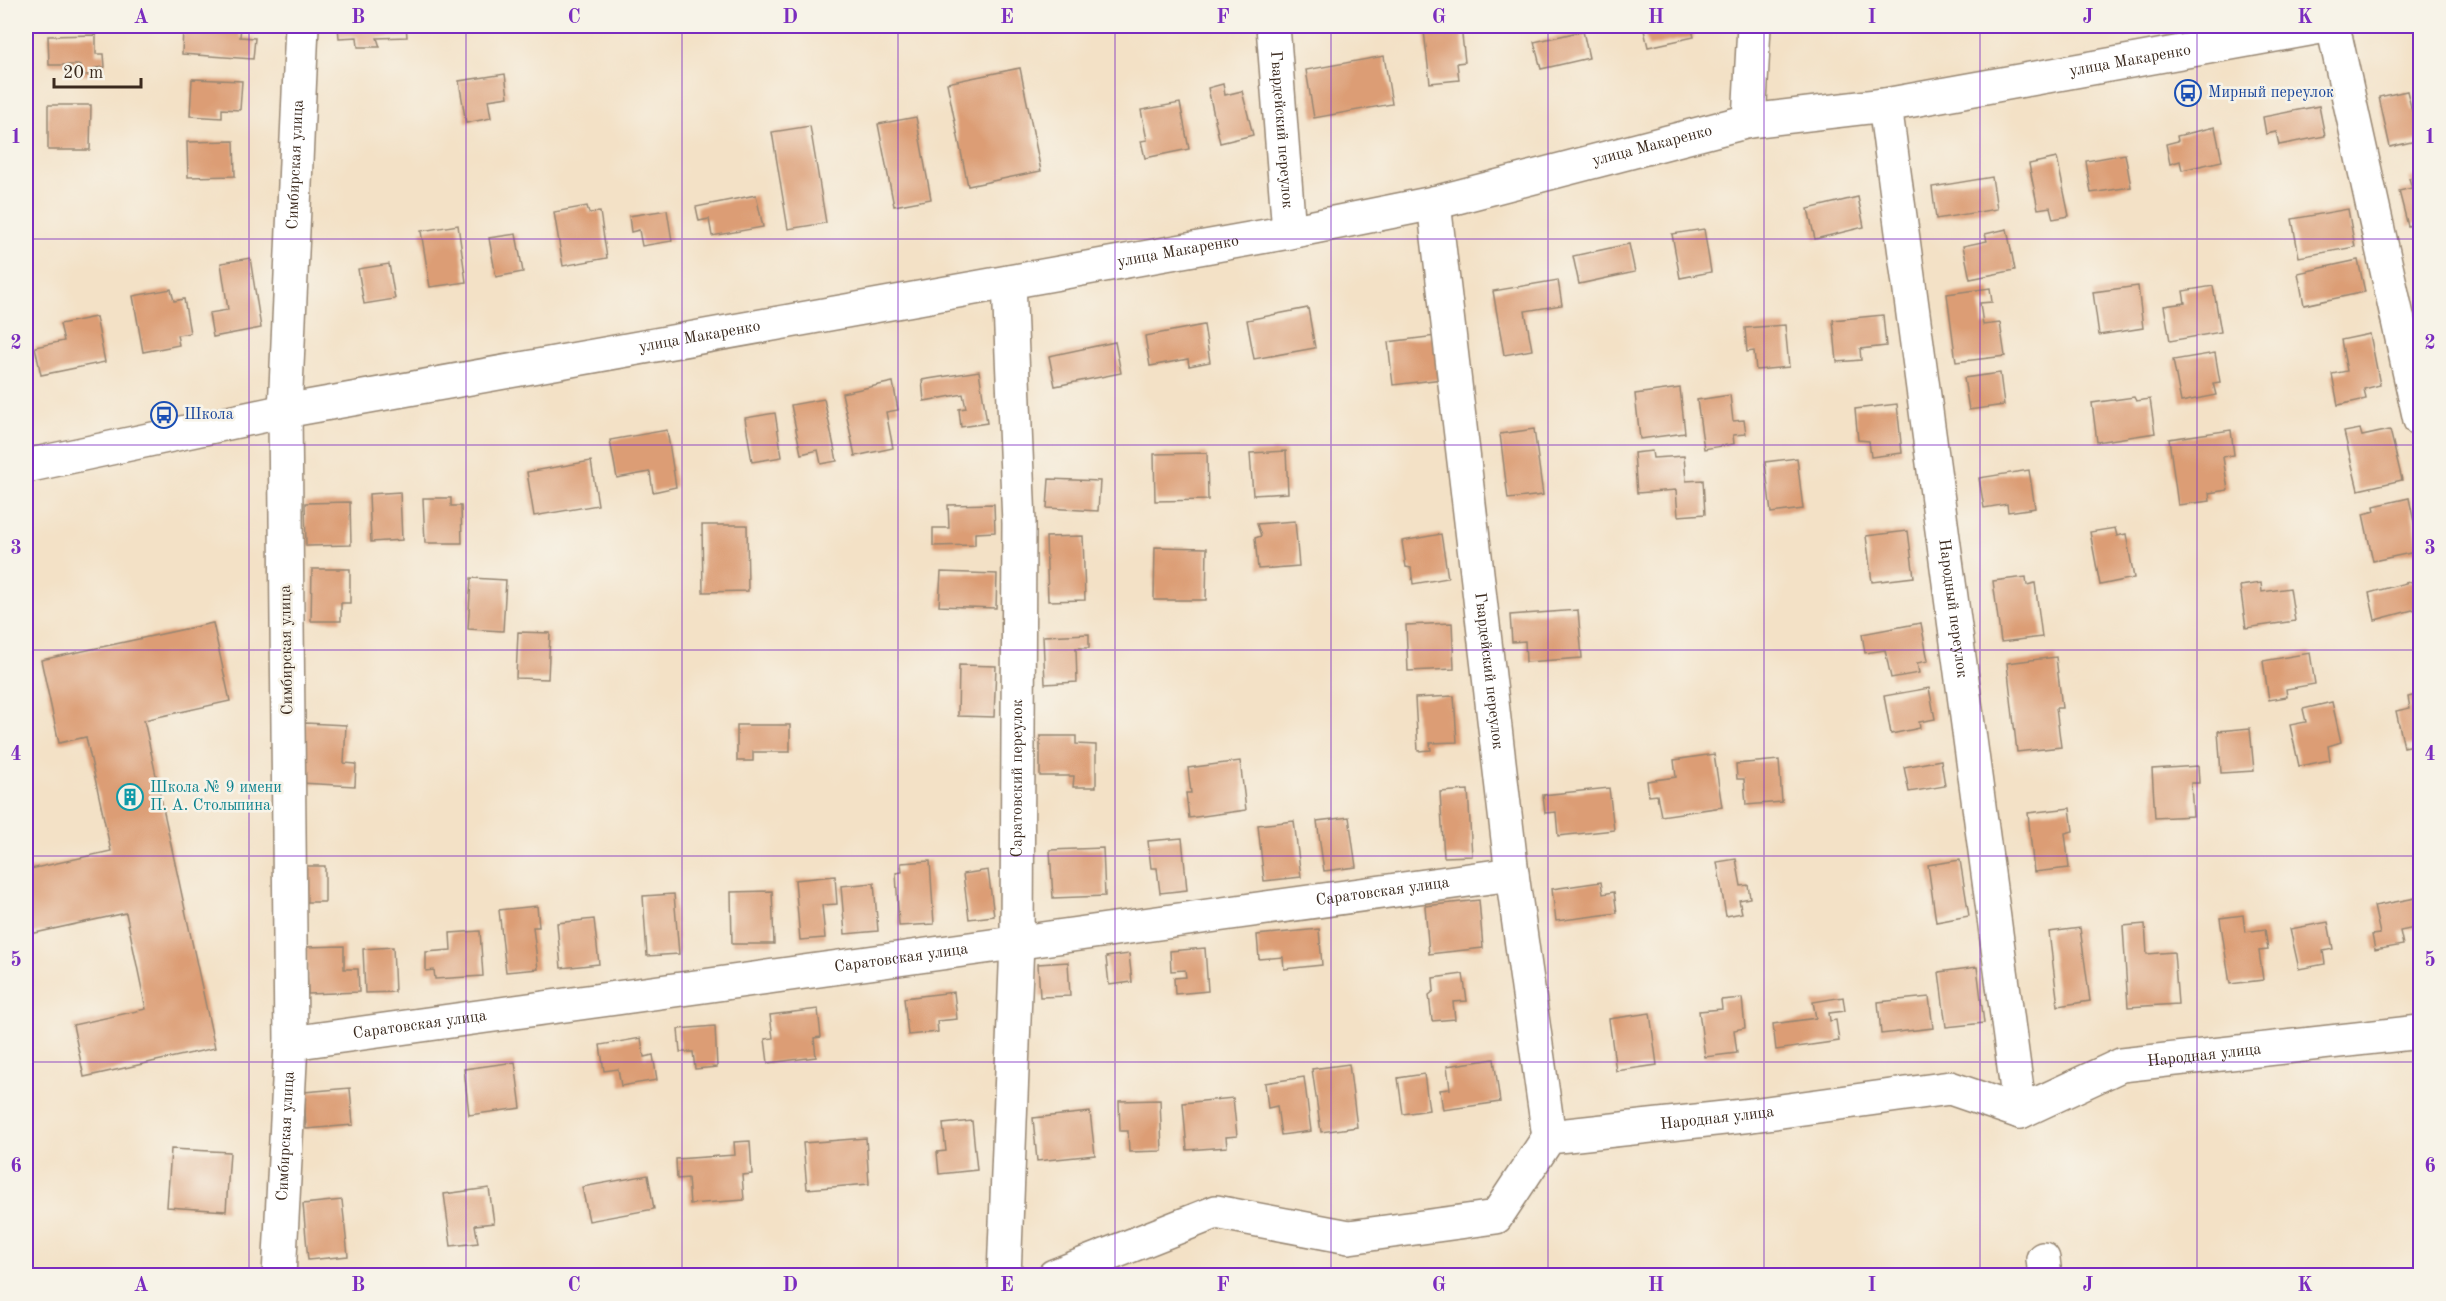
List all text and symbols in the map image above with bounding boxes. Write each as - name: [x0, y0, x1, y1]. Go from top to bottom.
- text: A: [133, 8, 149, 28]
- text: B: [351, 8, 365, 28]
- text: C: [567, 8, 581, 28]
- text: D: [782, 8, 798, 28]
- text: E: [1000, 8, 1014, 28]
- text: F: [1216, 8, 1230, 28]
- text: G: [1432, 8, 1446, 28]
- text: H: [1648, 8, 1664, 28]
- text: I: [1868, 8, 1876, 28]
- text: J: [2083, 8, 2094, 28]
- text: K: [2297, 8, 2313, 28]
- street label: улица Макаренко: [2068, 42, 2192, 80]
- street label: Гвардейский переулок: [1267, 50, 1295, 209]
- scale bar: [54, 51, 141, 89]
- text: 20 m: [63, 64, 103, 82]
- bus stop icon: Мирный переулок: [2173, 78, 2203, 108]
- place label: Мирный переулок: [2208, 85, 2334, 101]
- street label: Симбирская улица: [285, 99, 307, 230]
- street label: улица Макаренко: [1591, 123, 1714, 169]
- text: 1: [10, 128, 22, 148]
- text: 1: [2424, 128, 2436, 148]
- street label: улица Макаренко: [1116, 233, 1240, 270]
- street label: улица Макаренко: [638, 318, 762, 356]
- text: 2: [10, 334, 22, 354]
- text: 2: [2424, 334, 2436, 354]
- bus stop icon: Школа: [149, 400, 179, 430]
- place label: Школа: [184, 407, 234, 423]
- street label: Народный переулок: [1935, 538, 1970, 679]
- text: 3: [10, 539, 22, 559]
- text: 3: [2424, 539, 2436, 559]
- street label: Симбирская улица: [278, 585, 296, 715]
- street label: Гвардейский переулок: [1471, 592, 1505, 750]
- street label: Саратовский переулок: [1009, 699, 1026, 857]
- text: 4: [10, 745, 22, 765]
- text: 4: [2424, 745, 2436, 765]
- place label: Школа № 9 имени П. А. Столыпина: [150, 780, 282, 814]
- building icon: Школа № 9 имени П. А. Столыпина: [115, 782, 145, 812]
- street label: Саратовская улица: [1315, 875, 1451, 909]
- street label: Саратовская улица: [833, 941, 969, 976]
- text: 5: [10, 950, 22, 971]
- text: 5: [2424, 950, 2436, 971]
- street label: Саратовская улица: [352, 1008, 488, 1042]
- street label: Народная улица: [2146, 1042, 2262, 1070]
- street label: Симбирская улица: [275, 1071, 298, 1202]
- street label: Народная улица: [1659, 1104, 1775, 1133]
- text: 6: [10, 1157, 22, 1177]
- text: 6: [2424, 1157, 2436, 1177]
- text: A: [133, 1276, 149, 1296]
- text: B: [351, 1276, 365, 1296]
- text: C: [567, 1276, 581, 1296]
- text: D: [782, 1276, 798, 1296]
- text: E: [1000, 1276, 1014, 1296]
- text: F: [1216, 1276, 1230, 1296]
- text: G: [1432, 1276, 1446, 1296]
- text: H: [1648, 1276, 1664, 1296]
- text: I: [1868, 1276, 1876, 1296]
- text: J: [2083, 1276, 2094, 1296]
- text: K: [2297, 1276, 2313, 1296]

